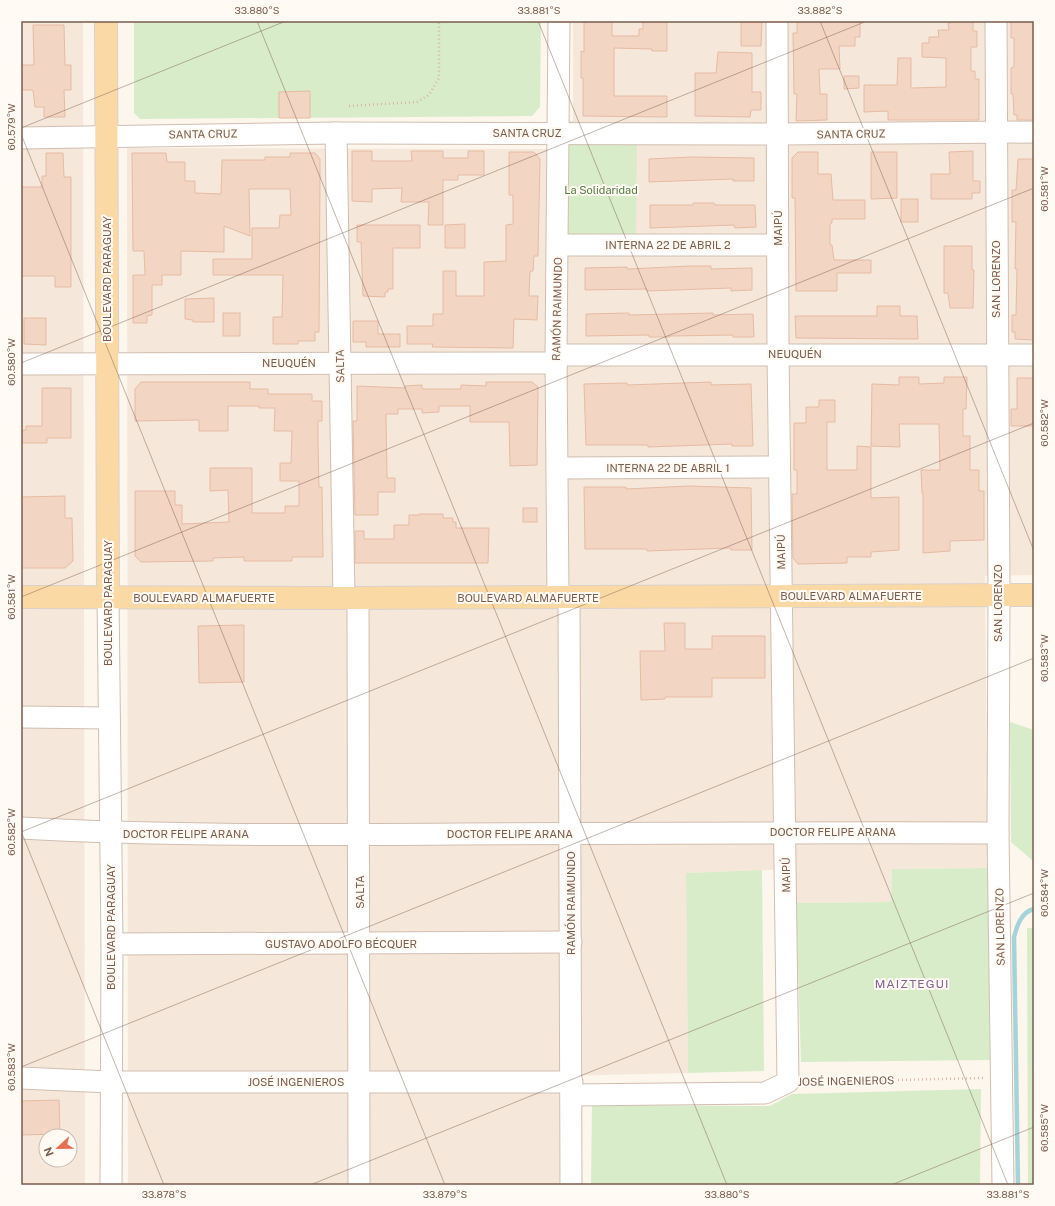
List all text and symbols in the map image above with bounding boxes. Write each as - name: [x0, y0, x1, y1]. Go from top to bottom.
- text: 33.880°S: [234, 4, 280, 16]
- text: 33.881°S: [517, 4, 561, 16]
- text: 33.882°S: [798, 4, 843, 16]
- text: 60.579°W: [5, 103, 17, 151]
- street label: SANTA CRUZ: [168, 127, 238, 141]
- street label: SANTA CRUZ: [493, 127, 561, 139]
- street label: SANTA CRUZ: [816, 127, 886, 141]
- text: 60.581°W: [1038, 166, 1050, 212]
- park label: La Solidaridad: [564, 184, 638, 196]
- street label: MAIPÚ: [771, 210, 784, 246]
- street label: BOULEVARD PARAGUAY: [101, 216, 113, 342]
- street label: INTERNA 22 DE ABRIL 2: [605, 239, 731, 251]
- street label: SAN LORENZO: [990, 240, 1002, 318]
- street label: RAMÓN RAIMUNDO: [549, 257, 564, 361]
- text: 60.580°W: [5, 338, 17, 386]
- street label: NEUQUÉN: [768, 347, 822, 360]
- street label: SALTA: [334, 349, 346, 383]
- street label: NEUQUÉN: [262, 356, 316, 369]
- text: 60.582°W: [1038, 399, 1050, 447]
- street label: INTERNA 22 DE ABRIL 1: [606, 462, 730, 474]
- street label: MAIPÚ: [774, 534, 787, 570]
- street label: BOULEVARD PARAGUAY: [102, 540, 114, 666]
- street label: SAN LORENZO: [992, 564, 1004, 642]
- text: 60.581°W: [5, 574, 17, 620]
- street label: BOULEVARD ALMAFUERTE: [780, 590, 922, 602]
- street label: BOULEVARD ALMAFUERTE: [133, 592, 275, 604]
- street label: BOULEVARD ALMAFUERTE: [457, 592, 599, 604]
- text: 60.583°W: [1038, 634, 1050, 682]
- text: 60.582°W: [5, 808, 17, 856]
- street label: DOCTOR FELIPE ARANA: [770, 826, 896, 838]
- street label: DOCTOR FELIPE ARANA: [123, 828, 249, 840]
- street label: DOCTOR FELIPE ARANA: [447, 828, 573, 840]
- street label: RAMÓN RAIMUNDO: [564, 851, 577, 955]
- street label: MAIPÚ: [779, 857, 792, 893]
- street label: BOULEVARD PARAGUAY: [105, 864, 117, 990]
- text: 60.584°W: [1038, 869, 1050, 917]
- street label: SALTA: [354, 875, 366, 909]
- street label: SAN LORENZO: [993, 888, 1007, 966]
- street label: GUSTAVO ADOLFO BÉCQUER: [265, 937, 417, 950]
- district label: MAIZTEGUI: [875, 977, 949, 991]
- text: 60.583°W: [5, 1043, 17, 1091]
- street label: JOSÉ INGENIEROS: [798, 1073, 894, 1088]
- street label: JOSÉ INGENIEROS: [248, 1075, 344, 1088]
- text: 60.585°W: [1038, 1104, 1050, 1152]
- north arrow: [38, 1128, 78, 1168]
- text: N: [42, 1146, 56, 1158]
- text: 33.878°S: [142, 1188, 187, 1200]
- text: 33.879°S: [423, 1188, 468, 1200]
- text: 33.880°S: [704, 1188, 750, 1200]
- text: 33.881°S: [986, 1188, 1030, 1200]

